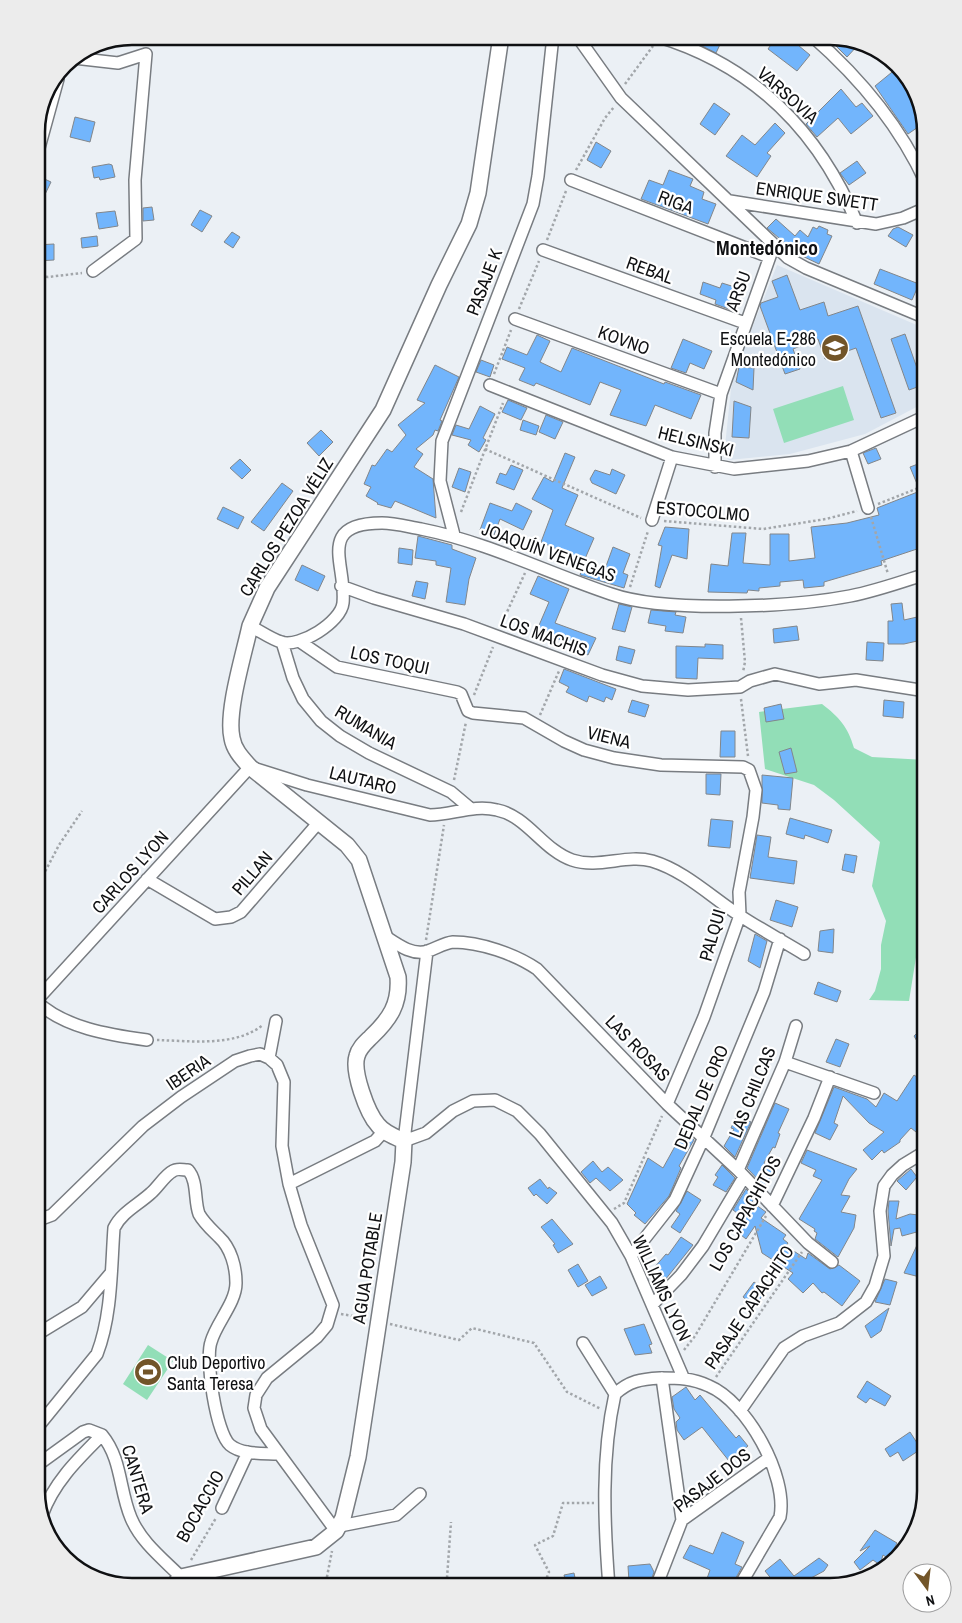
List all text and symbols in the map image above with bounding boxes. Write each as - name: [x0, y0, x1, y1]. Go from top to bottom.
- street label: VARSOVIA: [752, 61, 824, 129]
- street label: ENRIQUE SWETT: [754, 175, 880, 217]
- street label: RIGA: [655, 184, 697, 220]
- district label: Montedónico: [716, 234, 818, 261]
- street label: PASAJE K: [460, 245, 508, 319]
- street label: REBAL: [623, 250, 677, 290]
- street label: ARSU: [719, 267, 757, 315]
- street label: KOVNO: [595, 319, 653, 361]
- place label: Escuela E-286 Montedónico: [720, 326, 816, 372]
- school or university icon: Escuela E-286 Montedónico: [820, 333, 850, 363]
- street label: HELSINSKI: [656, 420, 736, 462]
- street label: CARLOS PEZOA VÉLIZ: [233, 453, 339, 601]
- street label: ESTOCOLMO: [655, 494, 751, 528]
- street label: JOAQUÍN VENEGAS: [478, 516, 620, 588]
- street label: LOS MACHIS: [497, 608, 591, 662]
- street label: LOS TOQUI: [348, 639, 432, 681]
- street label: RUMANIA: [330, 699, 402, 755]
- street label: VIENA: [584, 720, 634, 755]
- street label: LAUTARO: [327, 760, 399, 800]
- street label: CARLOS LYON: [86, 825, 174, 919]
- street label: PILLAN: [226, 846, 278, 900]
- street label: PALQUI: [693, 906, 731, 964]
- street label: LAS ROSAS: [600, 1009, 676, 1087]
- street label: DEDAL DE ORO: [668, 1041, 734, 1153]
- street label: LAS CHILCAS: [722, 1043, 782, 1141]
- street label: IBERIA: [161, 1048, 215, 1096]
- street label: LOS CAPACHITOS: [703, 1151, 787, 1275]
- street label: AGUA POTABLE: [346, 1211, 388, 1326]
- street label: WILLIAMS LYON: [627, 1231, 697, 1345]
- street label: PASAJE CAPACHITO: [698, 1240, 800, 1374]
- place label: Club Deportivo Santa Teresa: [167, 1350, 265, 1396]
- sports icon: Club Deportivo Santa Teresa: [133, 1357, 163, 1387]
- street label: CANTERA: [116, 1442, 160, 1517]
- street label: PASAJE DOS: [668, 1442, 756, 1518]
- street label: BOCACCIO: [170, 1466, 230, 1546]
- north arrow: [902, 1563, 952, 1613]
- text: N: [924, 1591, 937, 1610]

